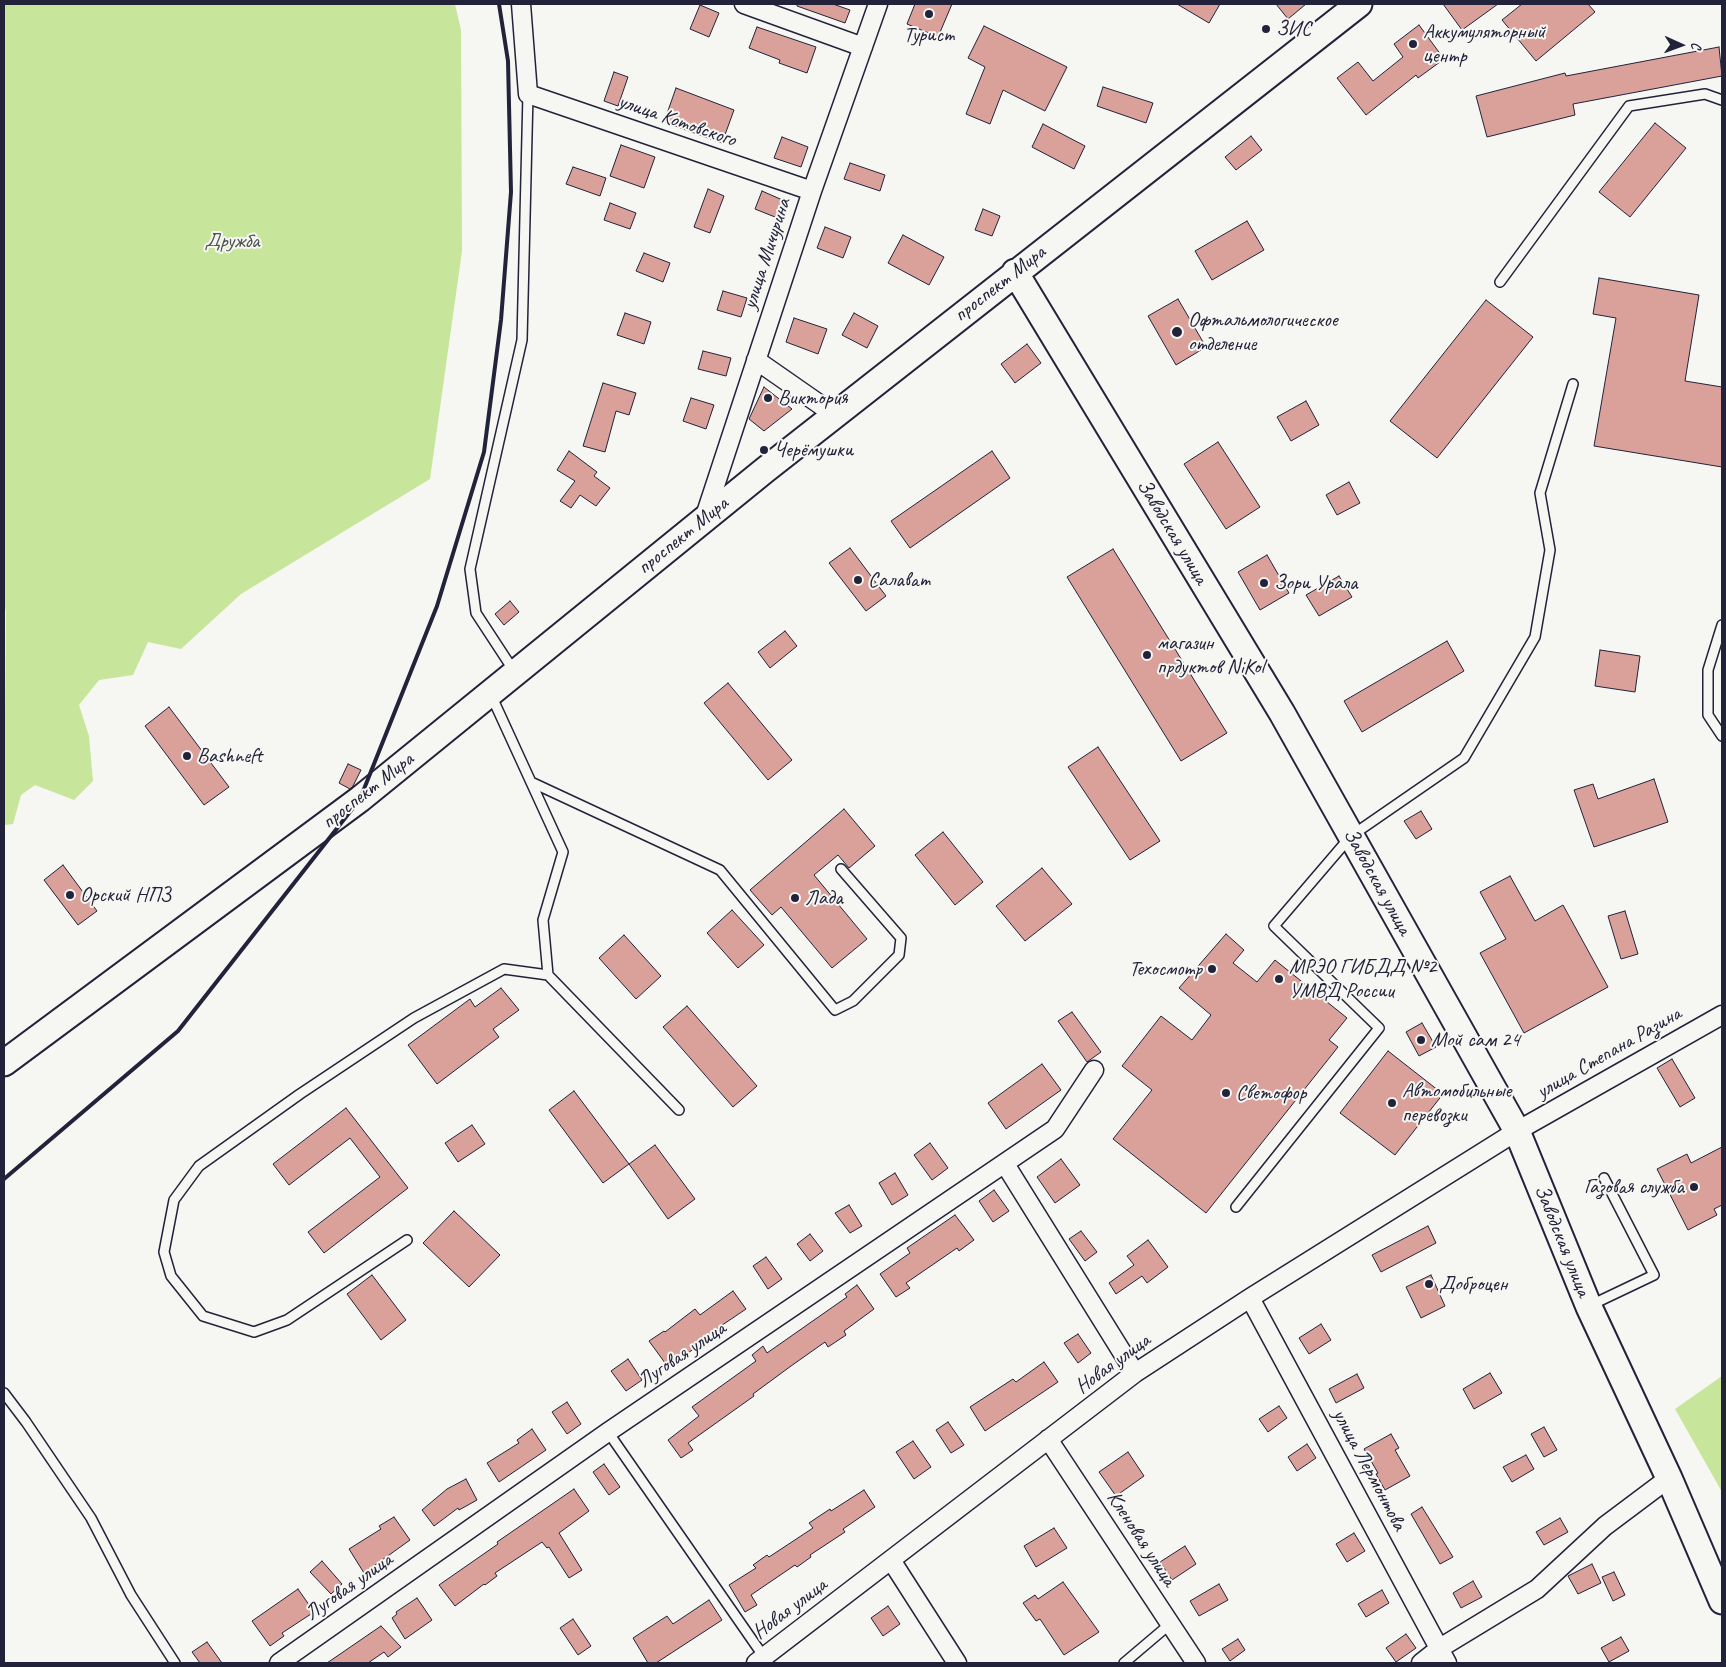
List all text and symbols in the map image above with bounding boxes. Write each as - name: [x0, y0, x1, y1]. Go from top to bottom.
- marker: Турист: [923, 8, 935, 20]
- place label: ЗИС: [1276, 16, 1311, 42]
- place label: Аккумуляторный центр: [1423, 19, 1545, 69]
- north arrow: [1656, 20, 1706, 70]
- place label: Турист: [903, 22, 955, 48]
- marker: ЗИС: [1260, 23, 1272, 35]
- marker: Аккумуляторный центр: [1407, 38, 1419, 50]
- text: С: [1688, 42, 1705, 49]
- street label: улица Котовского: [615, 89, 739, 153]
- street label: улица Мичурина: [737, 196, 797, 312]
- park label: Дружба: [205, 228, 259, 254]
- street label: проспект Мира: [949, 240, 1051, 328]
- place label: Офтальмологическое отделение: [1188, 307, 1337, 357]
- marker: Офтальмологическое отделение: [1170, 325, 1184, 339]
- place label: Виктория: [778, 385, 848, 411]
- marker: Виктория: [762, 392, 774, 404]
- place label: Черёмушки: [774, 437, 853, 463]
- marker: Черёмушки: [758, 444, 770, 456]
- street label: Заводская улица: [1131, 475, 1213, 589]
- street label: проспект Мира: [632, 492, 734, 580]
- place label: Салават: [868, 567, 930, 593]
- place label: Зори Урала: [1274, 570, 1358, 596]
- marker: Салават: [852, 574, 864, 586]
- marker: Зори Урала: [1258, 577, 1270, 589]
- place label: магазин прдуктов NiKol: [1157, 630, 1264, 680]
- marker: магазин прдуктов NiKol: [1141, 649, 1153, 661]
- place label: Bashneft: [197, 743, 262, 769]
- street label: проспект Мира: [317, 747, 419, 835]
- marker: Bashneft: [181, 750, 193, 762]
- street label: Заводская улица: [1337, 824, 1417, 940]
- place label: Орский НПЗ: [80, 882, 171, 908]
- place label: Лада: [805, 885, 843, 911]
- marker: Орский НПЗ: [64, 889, 76, 901]
- marker: Лада: [789, 892, 801, 904]
- place label: МРЭО ГИБДД №2 УМВД России: [1289, 954, 1436, 1004]
- place label: Техосмотр: [1129, 956, 1202, 982]
- marker: Техосмотр: [1206, 963, 1218, 975]
- marker: МРЭО ГИБДД №2 УМВД России: [1273, 973, 1285, 985]
- street label: улица Степана Разина: [1532, 1001, 1686, 1105]
- place label: Мой сам 24: [1431, 1027, 1520, 1053]
- marker: Мой сам 24: [1415, 1034, 1427, 1046]
- place label: Автомобильные перевозки: [1402, 1078, 1511, 1128]
- place label: Светофор: [1236, 1080, 1306, 1106]
- marker: Светофор: [1220, 1087, 1232, 1099]
- marker: Автомобильные перевозки: [1386, 1097, 1398, 1109]
- place label: Газовая служба: [1584, 1174, 1684, 1200]
- street label: Заводская улица: [1528, 1181, 1596, 1301]
- marker: Газовая служба: [1688, 1181, 1700, 1193]
- place label: Доброцен: [1439, 1271, 1507, 1297]
- marker: Доброцен: [1423, 1278, 1435, 1290]
- street label: Луговая улица: [633, 1316, 731, 1394]
- street label: Новая улица: [1071, 1328, 1155, 1400]
- street label: улица Лермонтова: [1326, 1405, 1412, 1535]
- street label: Кленовая улица: [1101, 1487, 1181, 1591]
- street label: Луговая улица: [300, 1548, 398, 1626]
- street label: Новая улица: [748, 1573, 832, 1645]

